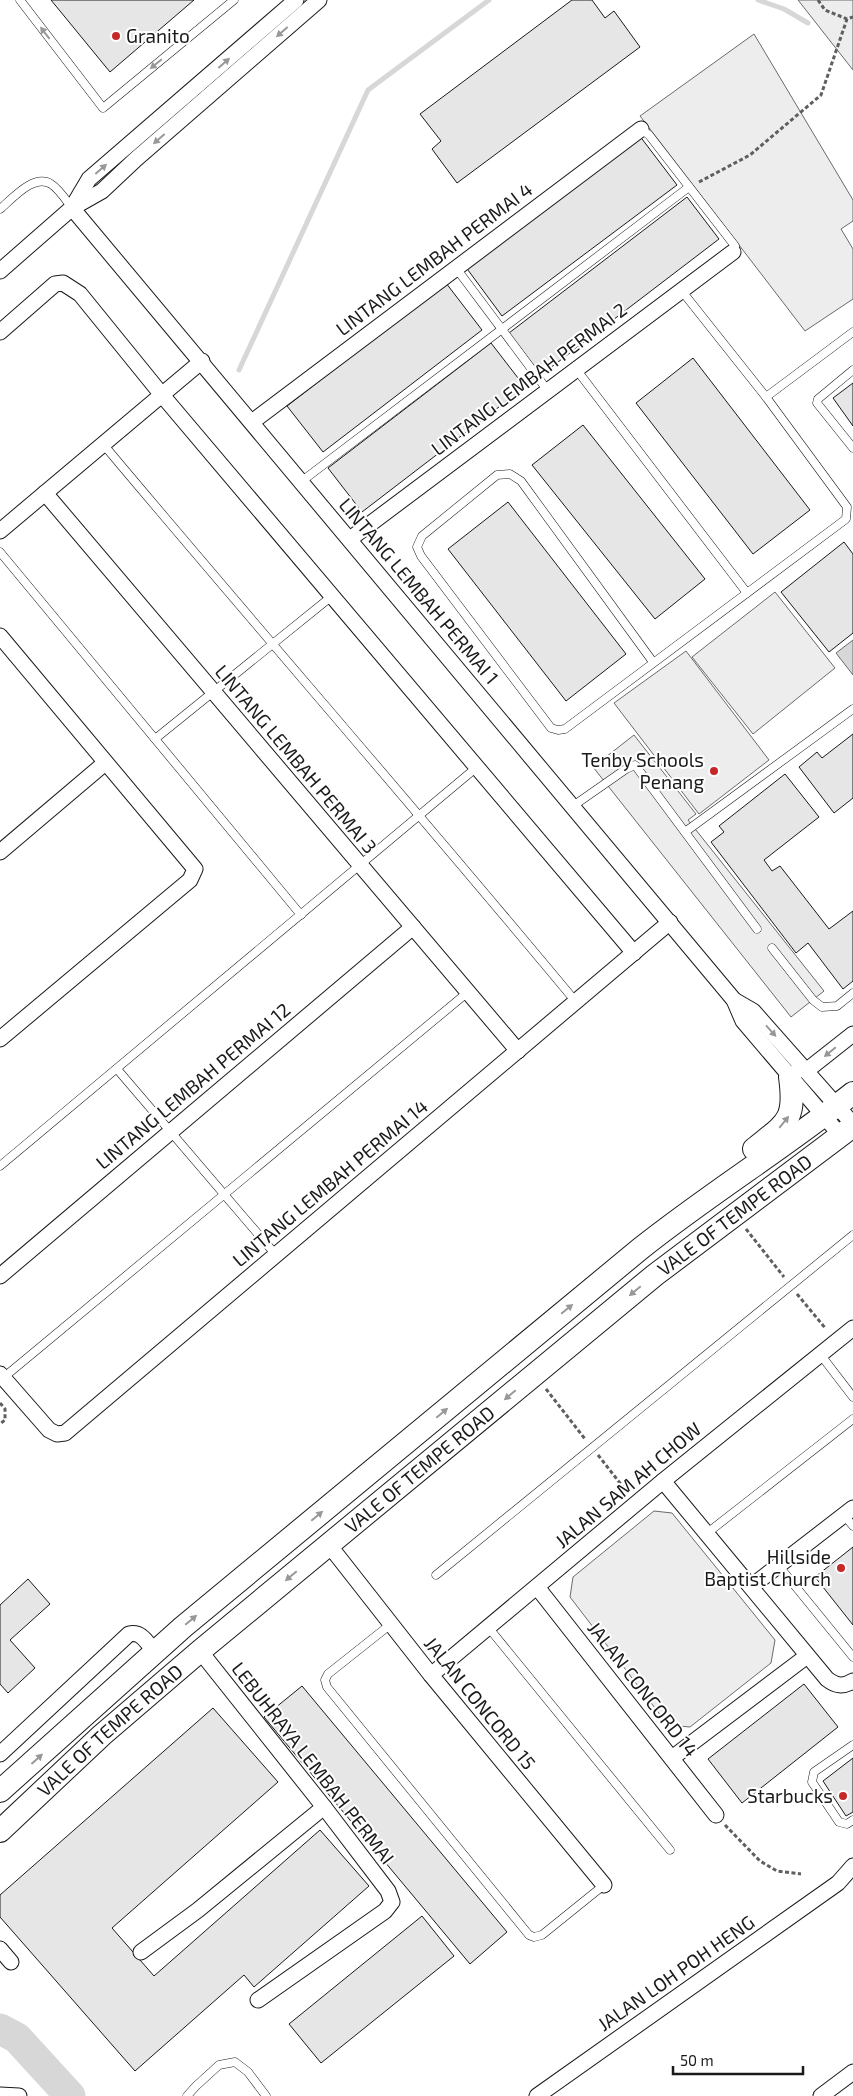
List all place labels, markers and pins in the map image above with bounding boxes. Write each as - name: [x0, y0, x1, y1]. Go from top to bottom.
- place label: Granito: [126, 24, 190, 47]
- marker: Granito: [110, 30, 122, 42]
- place label: Tenby Schools Penang: [581, 748, 704, 793]
- marker: Tenby Schools Penang: [708, 765, 720, 777]
- place label: Hillside Baptist Church: [704, 1545, 831, 1590]
- marker: Hillside Baptist Church: [835, 1562, 847, 1574]
- place label: Starbucks: [747, 1784, 833, 1807]
- marker: Starbucks: [837, 1790, 849, 1802]

